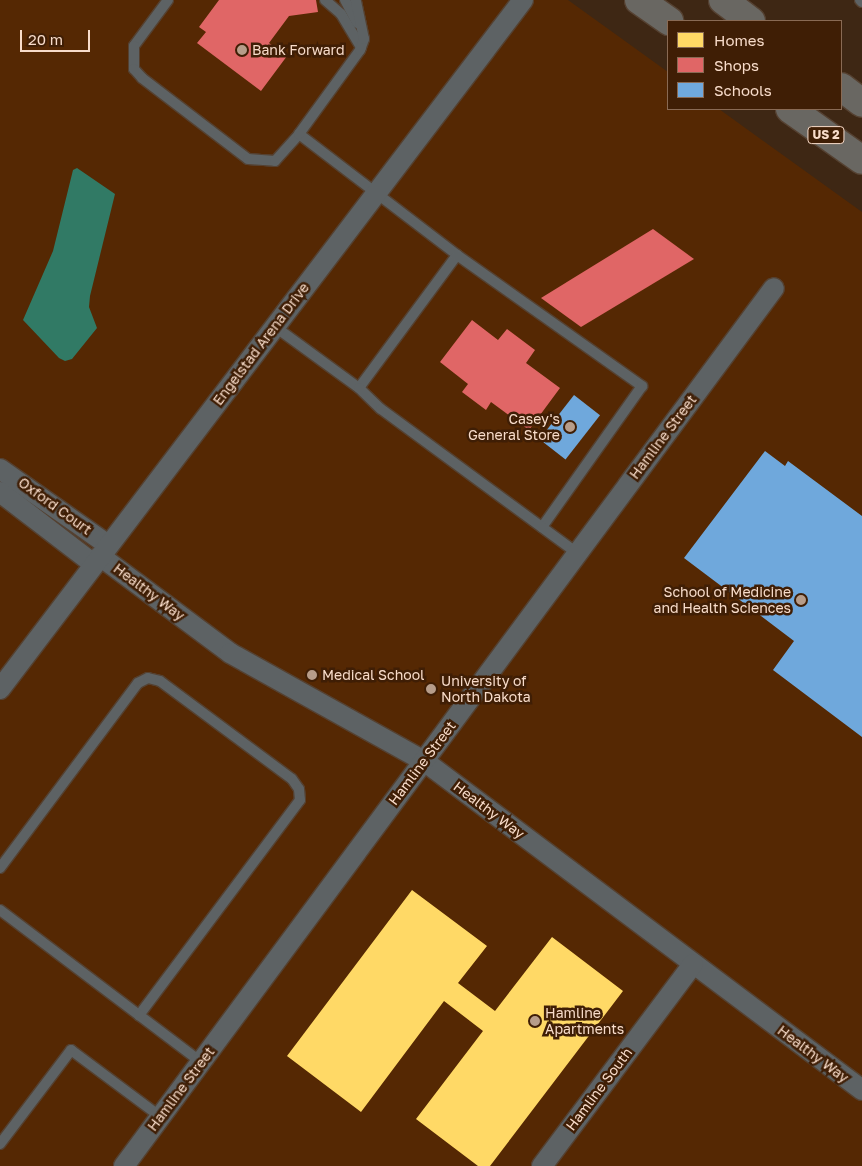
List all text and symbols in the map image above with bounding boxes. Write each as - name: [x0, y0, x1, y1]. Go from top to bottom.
- scale bar: [22, 20, 92, 52]
- legend: [667, 20, 842, 110]
- text: 20 m: [28, 30, 63, 48]
- text: Homes: [714, 31, 764, 49]
- place label: Bank Forward: [252, 42, 345, 58]
- marker: Bank Forward: [236, 44, 248, 56]
- text: Shops: [714, 56, 759, 74]
- text: Schools: [714, 81, 772, 99]
- road number: US 2: [807, 126, 845, 144]
- street label: Engelstad Arena Drive: [209, 279, 313, 409]
- street label: Hamline Street: [626, 392, 700, 482]
- place label: Casey's General Store: [468, 411, 560, 444]
- marker: Casey's General Store: [564, 421, 576, 433]
- street label: Oxford Court: [15, 474, 95, 538]
- street label: Healthy Way: [110, 560, 188, 624]
- place label: School of Medicine and Health Sciences: [654, 584, 791, 616]
- marker: School of Medicine and Health Sciences: [795, 594, 807, 606]
- place label: Medical School: [322, 667, 425, 683]
- marker: Medical School: [306, 669, 318, 681]
- place label: University of North Dakota: [441, 673, 531, 706]
- marker: University of North Dakota: [425, 683, 437, 695]
- street label: Hamline Street: [385, 718, 459, 808]
- street label: Healthy Way: [450, 778, 528, 842]
- place label: Hamline Apartments: [545, 1005, 624, 1038]
- marker: Hamline Apartments: [529, 1015, 541, 1027]
- street label: Healthy Way: [774, 1022, 852, 1086]
- street label: Hamline Street: [144, 1044, 218, 1134]
- street label: Hamline South: [562, 1044, 636, 1134]

